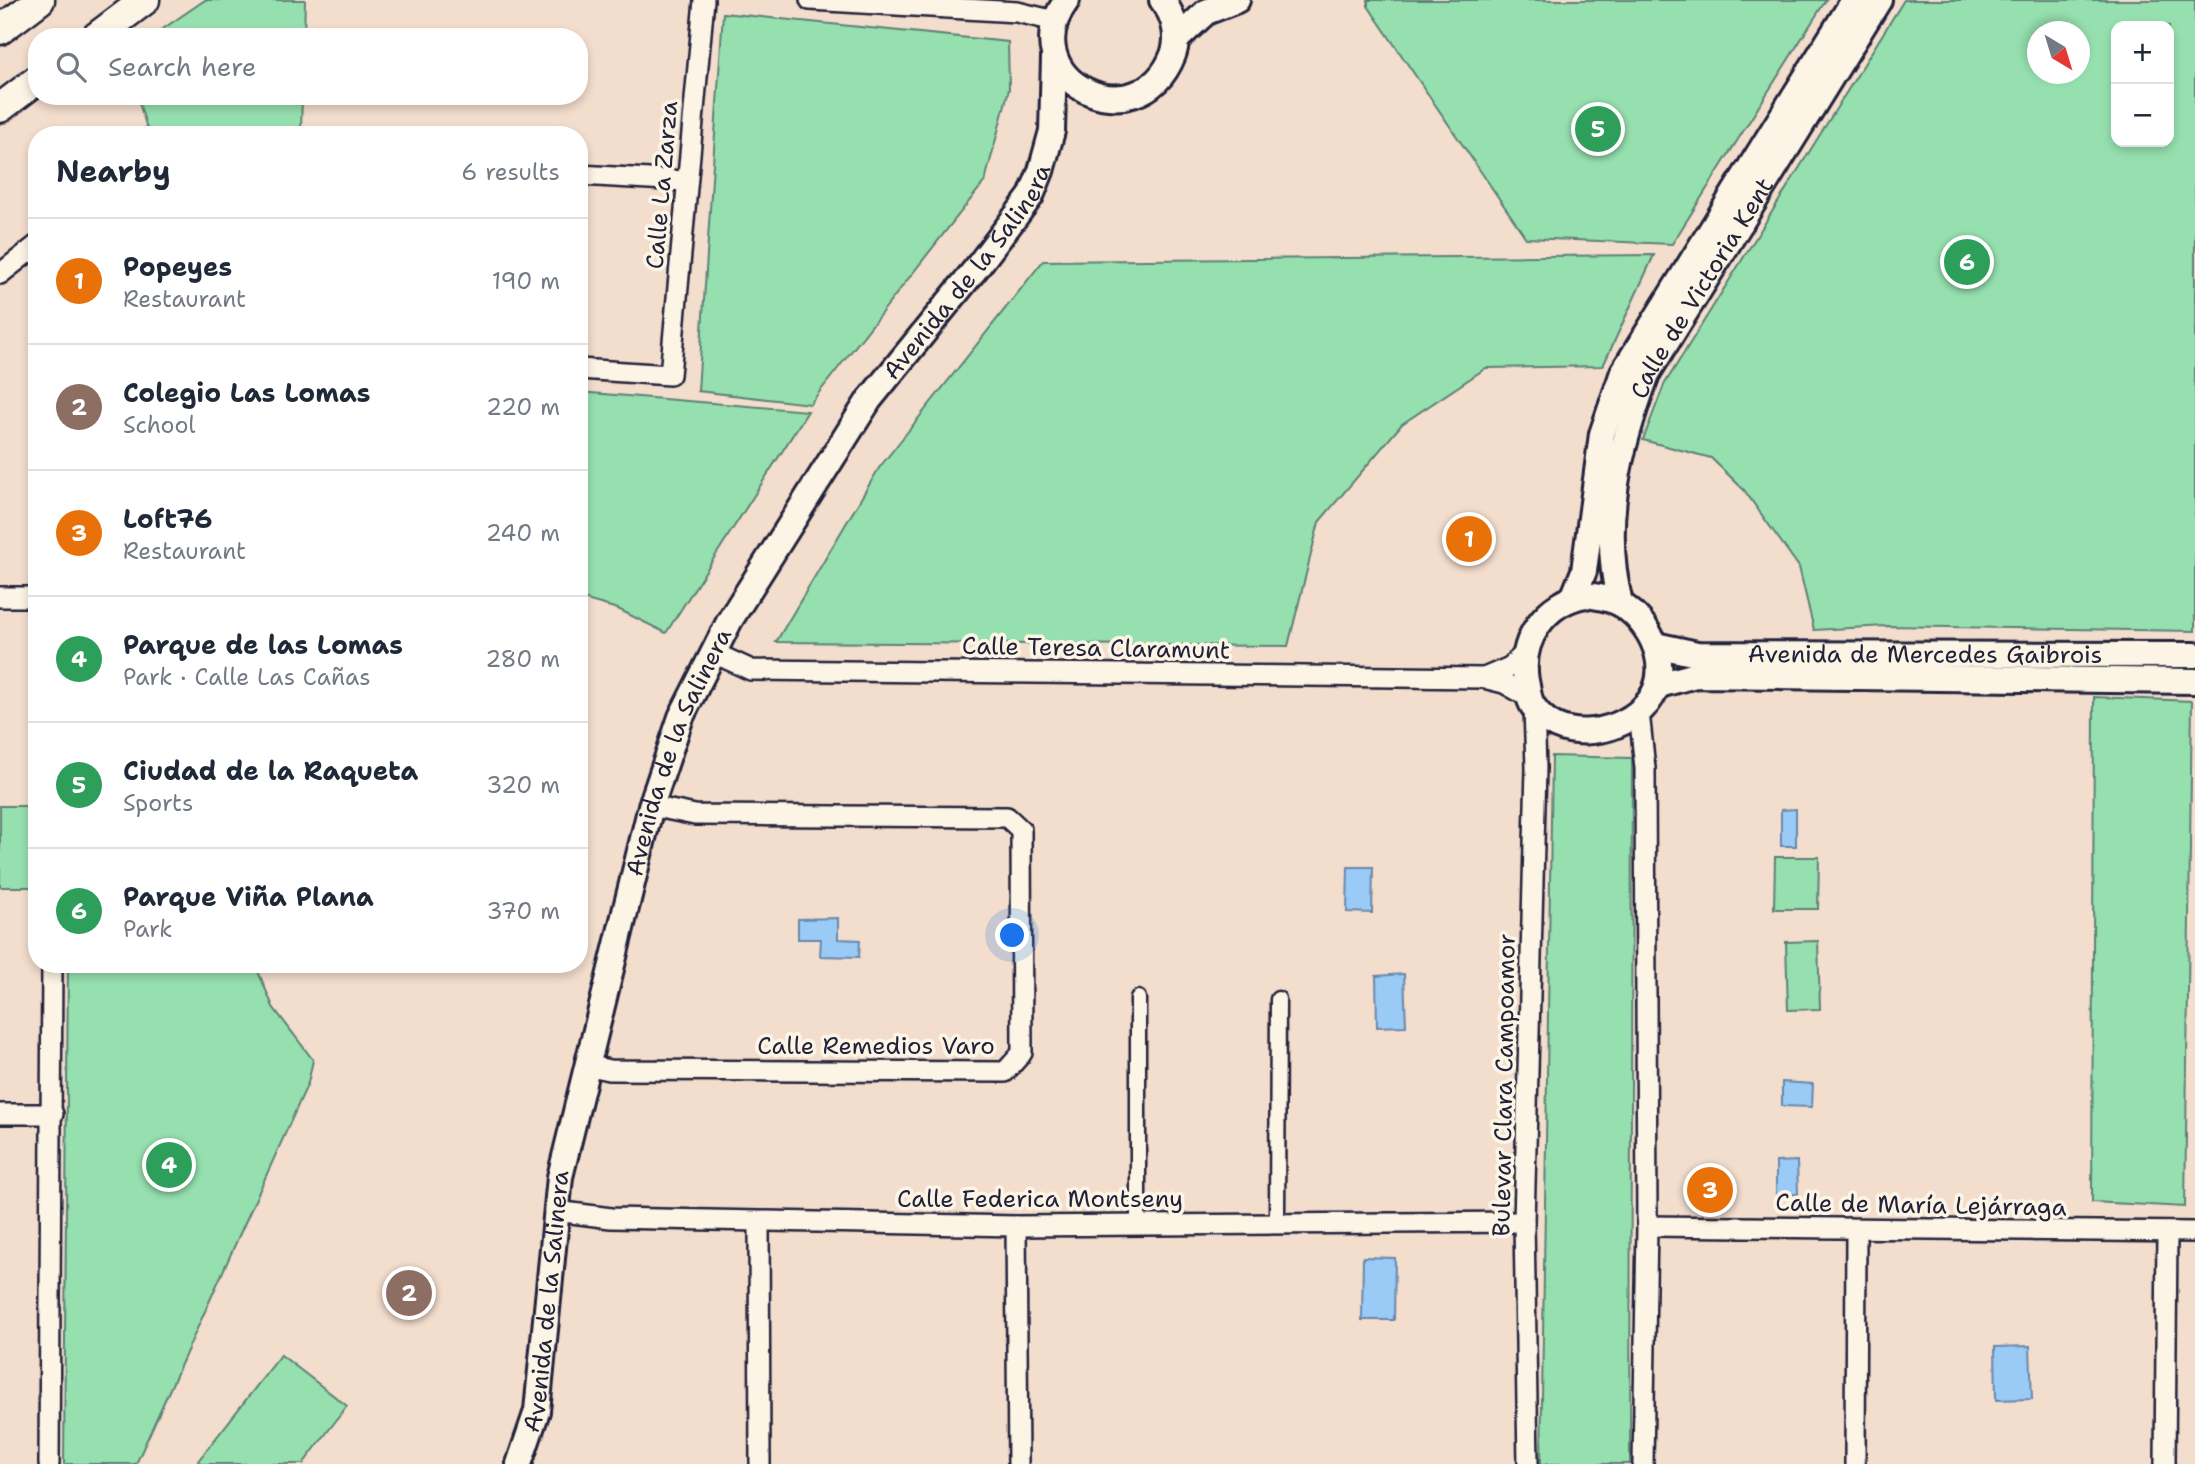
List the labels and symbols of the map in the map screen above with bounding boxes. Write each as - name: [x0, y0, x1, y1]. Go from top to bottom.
- north arrow: [2027, 21, 2090, 84]
- street label: Calle La Zarza: [639, 99, 685, 271]
- pin: 5: [1575, 103, 1621, 155]
- street label: Avenida de la Salinera: [876, 159, 1058, 386]
- street label: Calle de Victoria Kent: [1623, 172, 1781, 403]
- pin: 6: [1944, 236, 1990, 288]
- pin: 1: [1446, 513, 1492, 565]
- street label: Avenida de la Salinera: [618, 623, 739, 879]
- street label: Calle Teresa Claramunt: [962, 630, 1230, 666]
- street label: Avenida de Mercedes Gaibrois: [1748, 638, 2102, 671]
- your location: [995, 918, 1029, 952]
- street label: Bulevar Clara Campoamor: [1485, 933, 1523, 1237]
- street label: Calle Remedios Varo: [757, 1030, 995, 1062]
- pin: 4: [146, 1139, 192, 1191]
- pin: 3: [1687, 1164, 1733, 1216]
- street label: Avenida de la Salinera: [515, 1169, 577, 1437]
- street label: Calle Federica Montseny: [897, 1183, 1183, 1215]
- street label: Calle de María Lejárraga: [1775, 1186, 2067, 1224]
- pin: 2: [386, 1267, 432, 1319]

